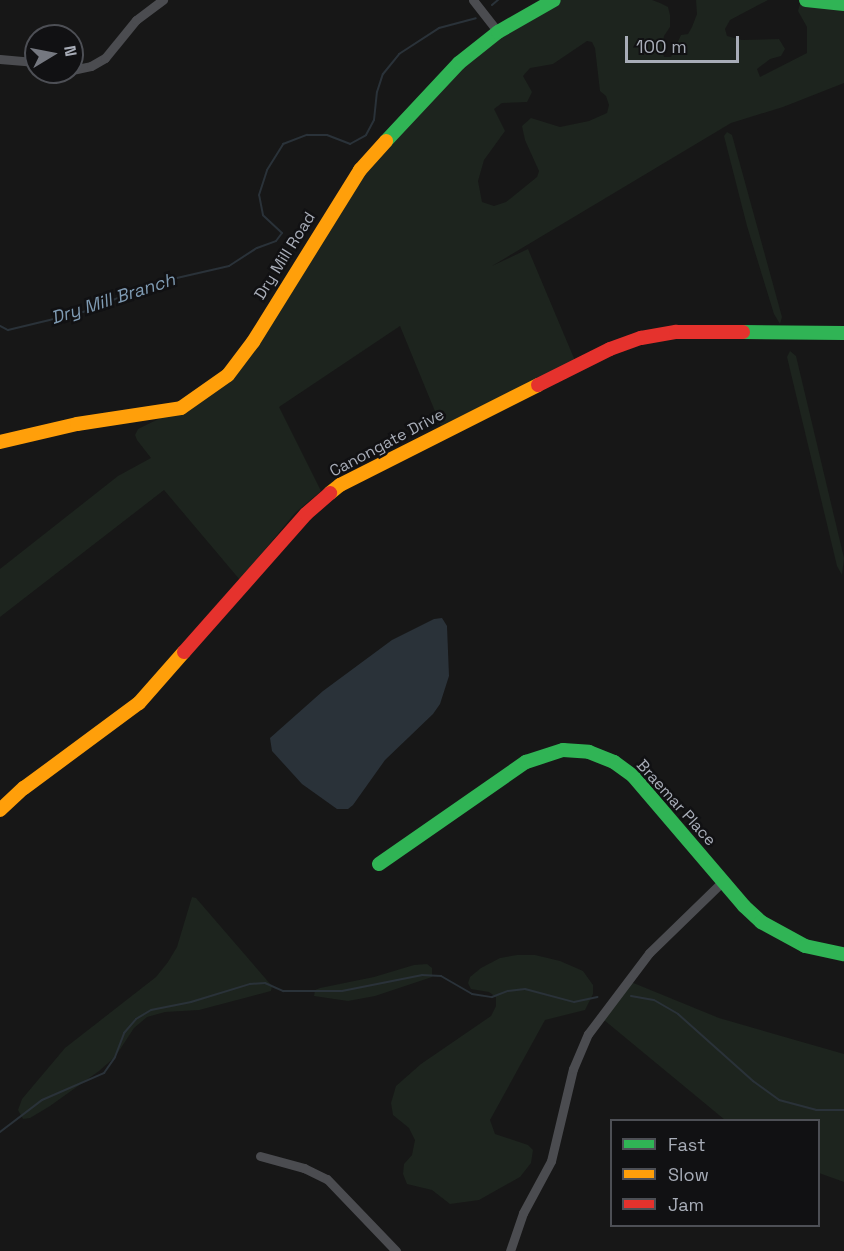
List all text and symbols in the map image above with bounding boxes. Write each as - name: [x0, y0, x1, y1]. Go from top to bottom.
- north arrow: [24, 24, 84, 84]
- scale bar: [628, 24, 742, 62]
- text: 100 m: [636, 35, 687, 58]
- text: N: [59, 44, 82, 58]
- street label: Dry Mill Road: [250, 209, 320, 303]
- water label: Dry Mill Branch: [48, 269, 178, 329]
- street label: Canongate Drive: [326, 405, 448, 481]
- street label: Braemar Place: [632, 756, 720, 850]
- legend: [610, 1119, 820, 1227]
- text: Fast: [668, 1133, 705, 1156]
- text: Slow: [668, 1163, 709, 1186]
- text: Jam: [668, 1193, 704, 1216]

